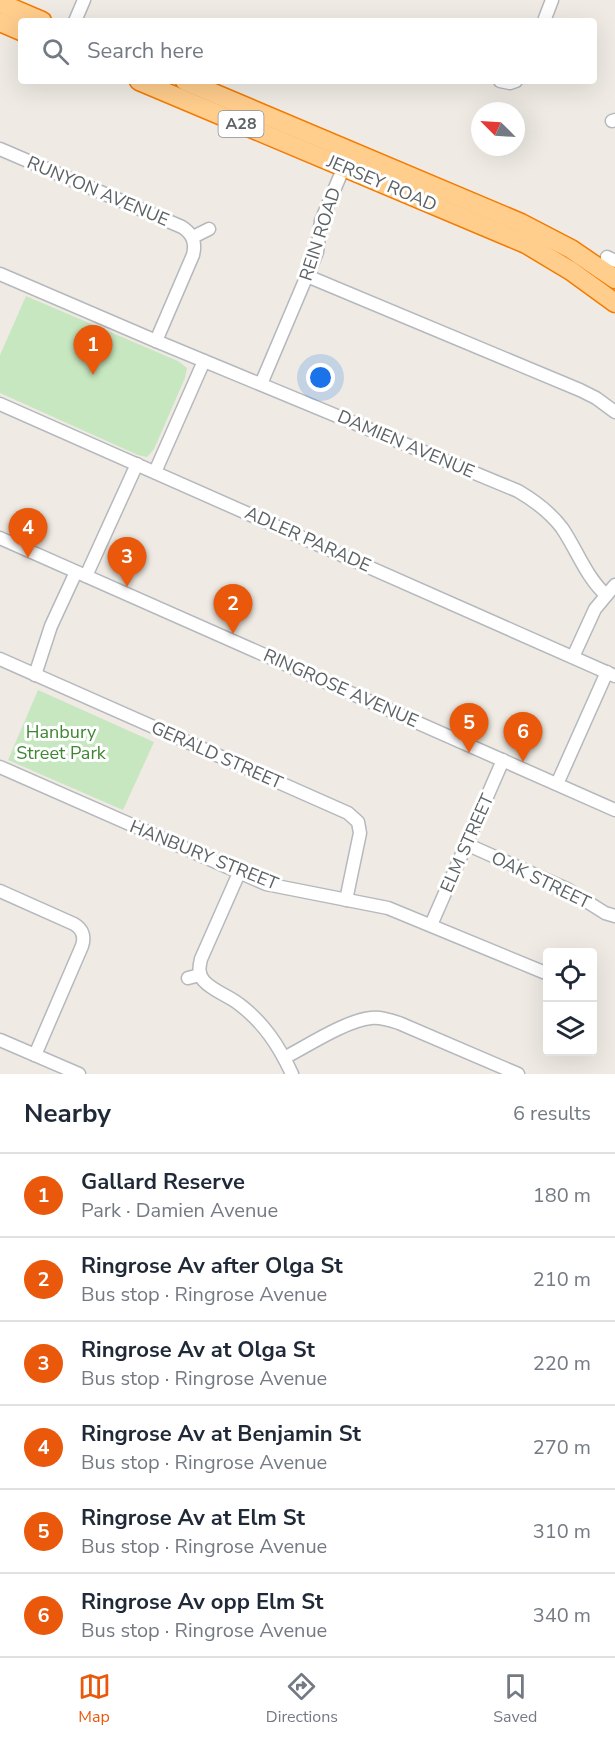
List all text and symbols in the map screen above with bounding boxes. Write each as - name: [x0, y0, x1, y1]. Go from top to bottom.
- search box: [18, 18, 597, 84]
- icon: search: [39, 35, 72, 68]
- text: Search here: [87, 36, 204, 66]
- north arrow: [471, 102, 525, 156]
- road number: A28: [218, 111, 264, 137]
- street label: JERSEY ROAD: [322, 149, 441, 217]
- street label: RUNYON AVENUE: [23, 150, 173, 232]
- street label: REIN ROAD: [294, 184, 346, 284]
- pin: 1: [74, 326, 112, 375]
- your location: [306, 363, 335, 392]
- street label: DAMIEN AVENUE: [334, 404, 478, 484]
- street label: ADLER PARADE: [241, 500, 375, 578]
- pin: 4: [9, 508, 48, 558]
- pin: 3: [108, 538, 146, 587]
- pin: 2: [214, 584, 252, 634]
- street label: RINGROSE AVENUE: [260, 643, 422, 733]
- pin: 5: [450, 704, 488, 753]
- pin: 6: [504, 712, 542, 762]
- street label: GERALD STREET: [147, 715, 287, 795]
- park label: Hanbury Street Park: [16, 720, 107, 765]
- street label: ELM STREET: [435, 790, 499, 896]
- street label: HANBURY STREET: [126, 814, 282, 896]
- street label: OAK STREET: [487, 846, 595, 914]
- map controls: [543, 948, 597, 1056]
- button: locate: [543, 948, 597, 1002]
- button: layers: [543, 1002, 597, 1056]
- text: Nearby: [24, 1096, 111, 1131]
- text: 6 results: [513, 1100, 591, 1127]
- text: Gallard Reserve: [81, 1167, 245, 1197]
- text: 1: [38, 1182, 50, 1209]
- text: 180 m: [533, 1182, 591, 1209]
- text: Park · Damien Avenue: [81, 1197, 278, 1224]
- text: Ringrose Av after Olga St: [81, 1251, 343, 1281]
- text: 2: [38, 1266, 50, 1293]
- text: 210 m: [533, 1266, 591, 1293]
- text: Bus stop · Ringrose Avenue: [81, 1281, 327, 1308]
- text: Ringrose Av at Olga St: [81, 1335, 315, 1365]
- text: 3: [38, 1350, 50, 1377]
- text: 220 m: [533, 1350, 591, 1377]
- text: Bus stop · Ringrose Avenue: [81, 1365, 327, 1392]
- text: Ringrose Av at Benjamin St: [81, 1419, 361, 1449]
- text: 4: [38, 1434, 50, 1461]
- text: 270 m: [533, 1434, 591, 1461]
- text: Bus stop · Ringrose Avenue: [81, 1449, 327, 1476]
- text: Ringrose Av at Elm St: [81, 1503, 305, 1533]
- text: 5: [38, 1518, 50, 1545]
- text: 310 m: [533, 1518, 591, 1545]
- text: Bus stop · Ringrose Avenue: [81, 1533, 327, 1560]
- text: Ringrose Av opp Elm St: [81, 1587, 324, 1617]
- text: 6: [38, 1602, 50, 1629]
- text: 340 m: [533, 1602, 591, 1629]
- text: Bus stop · Ringrose Avenue: [81, 1617, 327, 1644]
- tab: Map: [78, 1670, 111, 1728]
- tab: Directions: [266, 1670, 338, 1728]
- tab: Saved: [493, 1670, 537, 1728]

